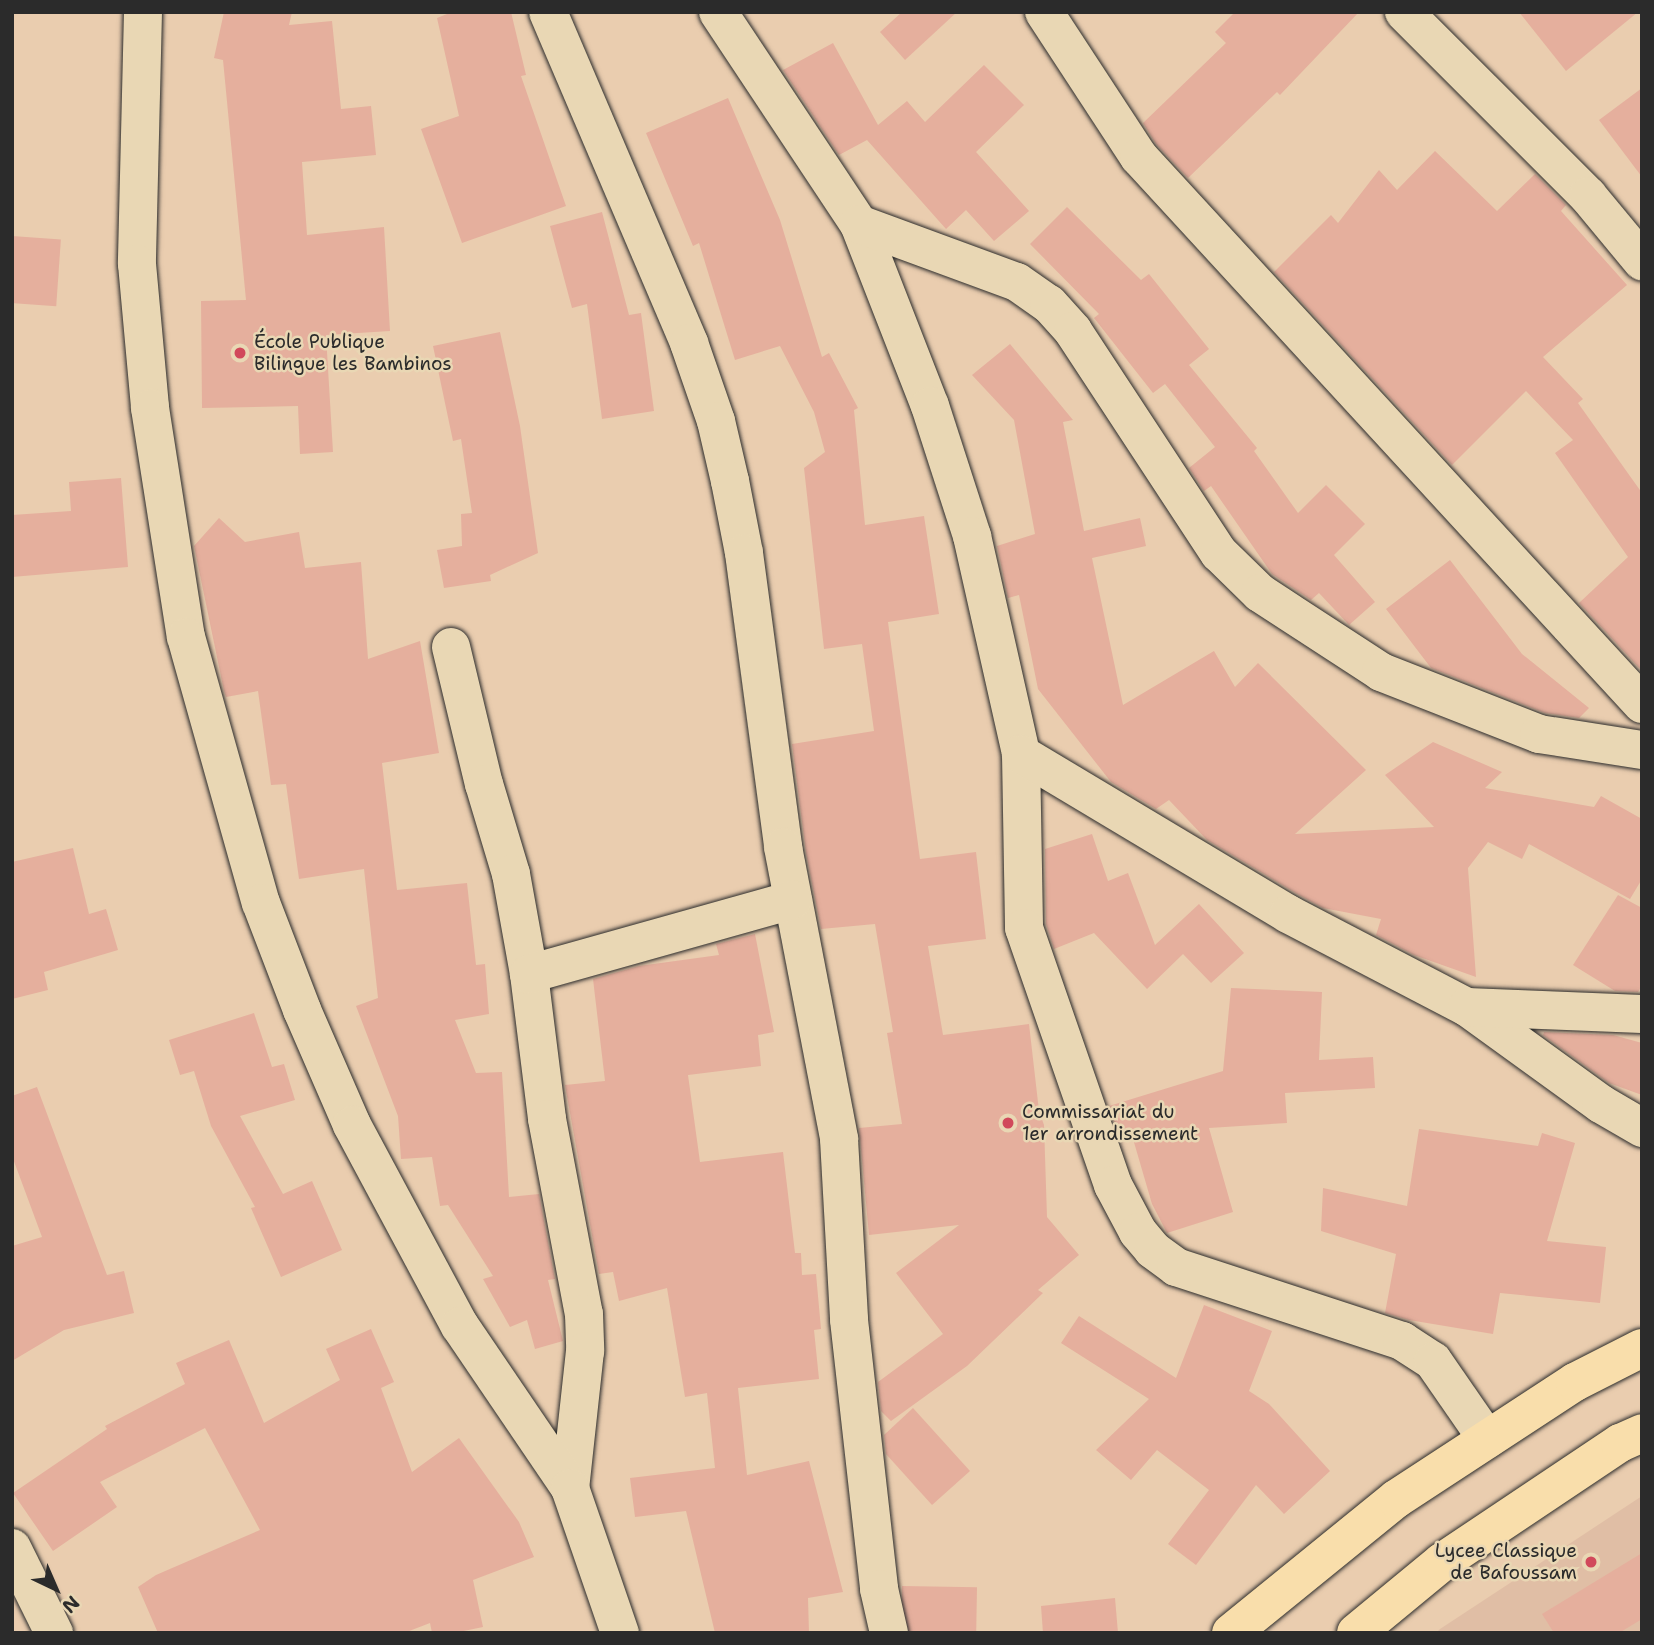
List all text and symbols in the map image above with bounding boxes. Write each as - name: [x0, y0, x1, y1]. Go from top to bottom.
- place label: École Publique Bilingue les Bambinos: [254, 331, 452, 375]
- marker: École Publique Bilingue les Bambinos: [232, 345, 248, 361]
- place label: Commissariat du 1er arrondissement: [1022, 1101, 1198, 1145]
- marker: Commissariat du 1er arrondissement: [1000, 1115, 1016, 1131]
- place label: Lycee Classique de Bafoussam: [1435, 1540, 1577, 1584]
- north arrow: [21, 1554, 91, 1624]
- marker: Lycee Classique de Bafoussam: [1583, 1554, 1599, 1570]
- text: N: [57, 1590, 85, 1619]

